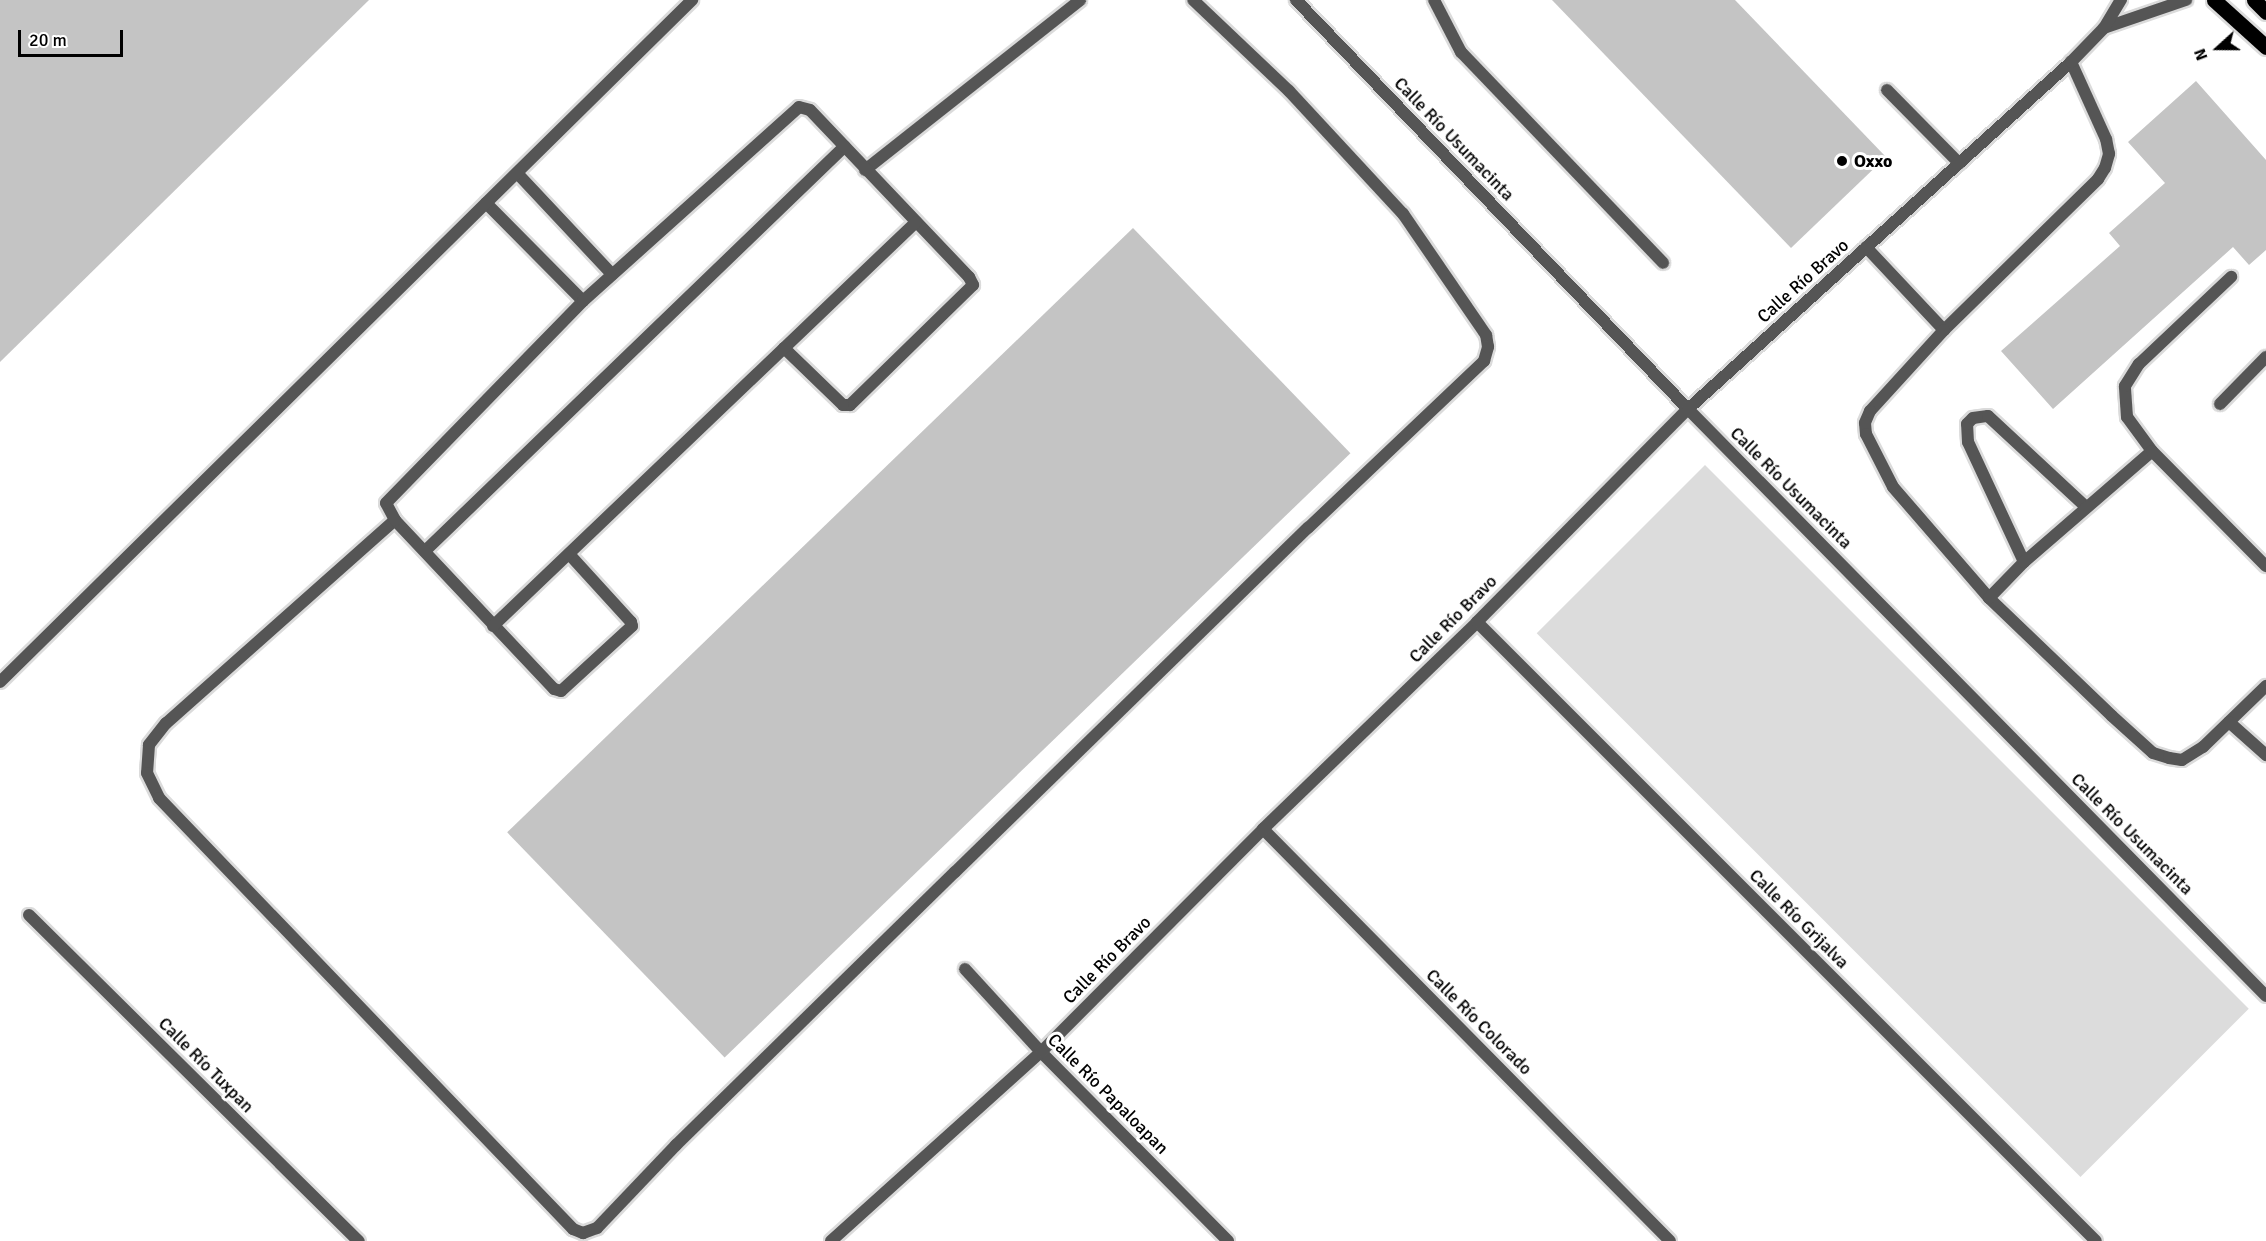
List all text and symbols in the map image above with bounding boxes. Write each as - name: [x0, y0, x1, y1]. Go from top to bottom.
- scale bar: [21, 18, 126, 56]
- north arrow: [2188, 18, 2248, 78]
- text: 20 m: [29, 29, 67, 51]
- text: N: [2190, 46, 2213, 63]
- street label: Calle Río Usumacinta: [1389, 73, 1519, 205]
- place label: Oxxo: [1854, 150, 1892, 172]
- marker: Oxxo: [1835, 154, 1849, 168]
- street label: Calle Río Bravo: [1753, 234, 1853, 328]
- street label: Calle Río Usumacinta: [1726, 423, 1856, 553]
- street label: Calle Río Bravo: [1405, 571, 1501, 667]
- street label: Calle Río Usumacinta: [2067, 769, 2197, 899]
- street label: Calle Río Grijalva: [1745, 865, 1853, 973]
- street label: Calle Río Bravo: [1059, 912, 1155, 1008]
- street label: Calle Río Colorado: [1421, 964, 1537, 1080]
- street label: Calle Río Tuxpan: [154, 1013, 258, 1117]
- street label: Calle Río Papaloapan: [1043, 1029, 1173, 1159]

